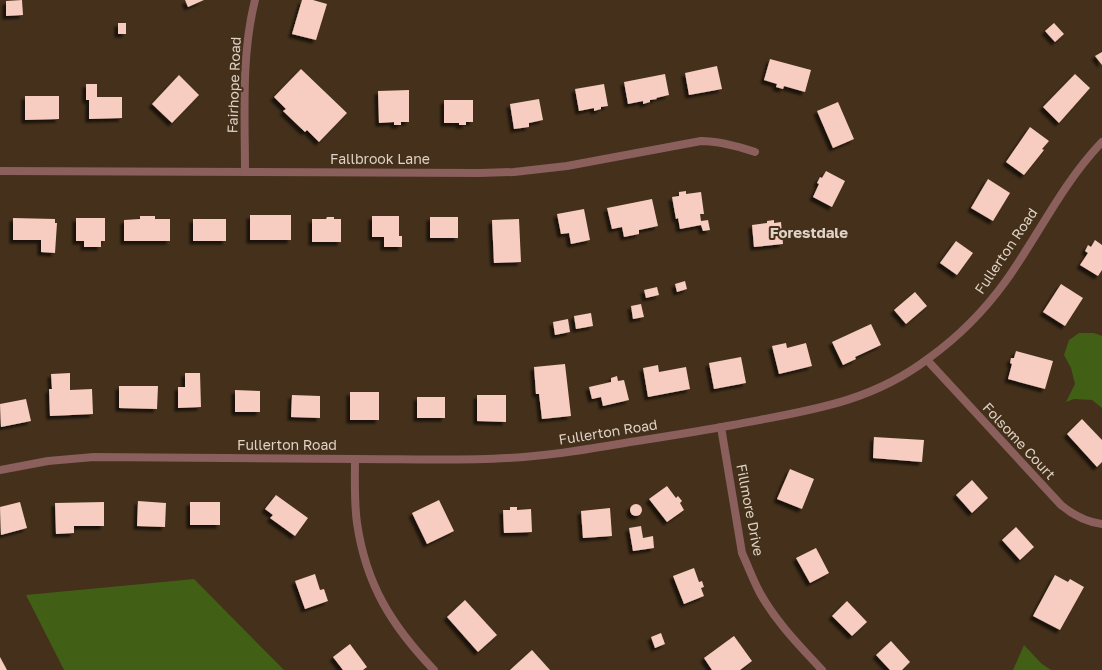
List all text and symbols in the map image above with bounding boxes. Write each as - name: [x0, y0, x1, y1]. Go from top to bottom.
- street label: Fairhope Road: [223, 36, 244, 134]
- street label: Fallbrook Lane: [330, 150, 430, 167]
- street label: Fullerton Road: [971, 205, 1041, 297]
- district label: Forestdale: [770, 223, 848, 241]
- street label: Folsome Court: [980, 399, 1059, 483]
- street label: Fullerton Road: [557, 415, 659, 448]
- street label: Fullerton Road: [237, 436, 337, 453]
- street label: Fillmore Drive: [733, 462, 768, 557]

